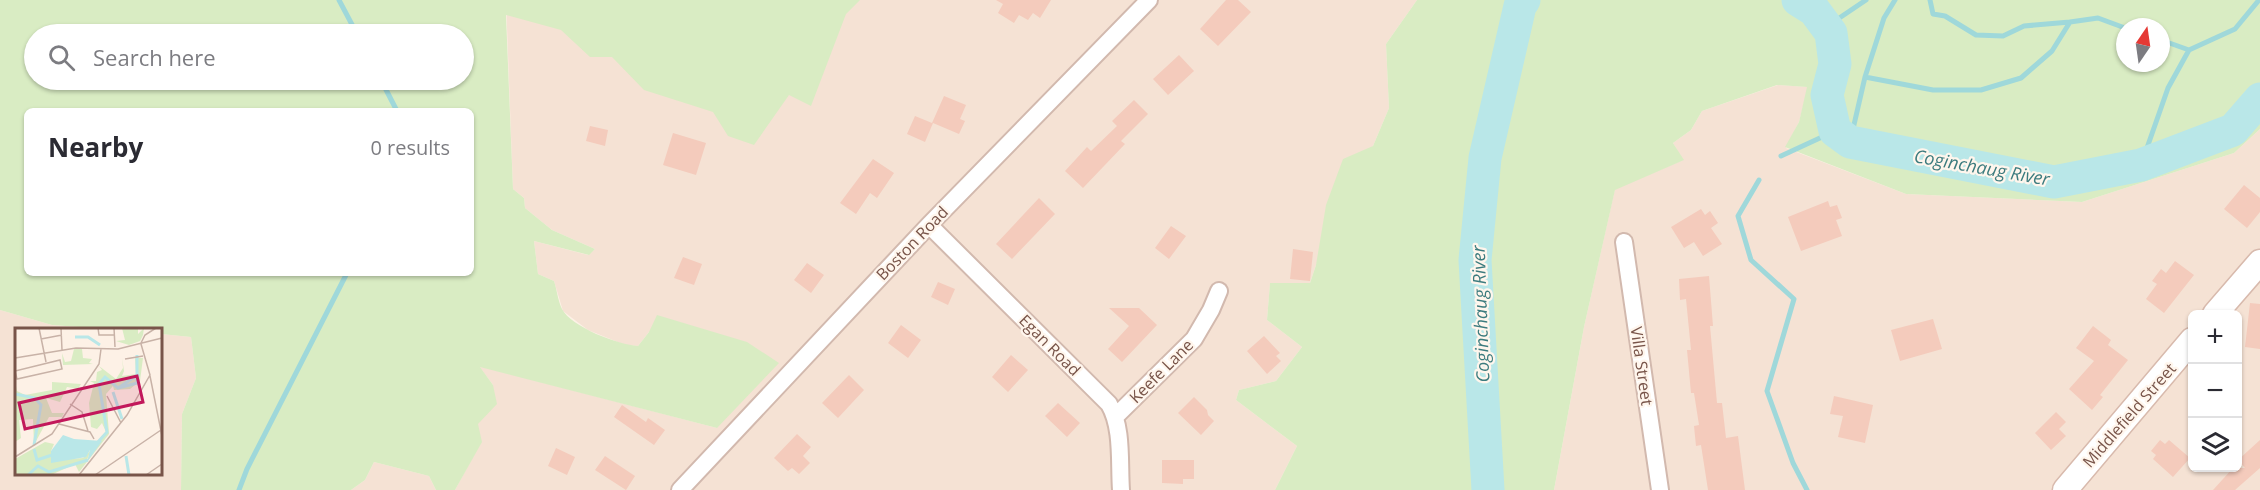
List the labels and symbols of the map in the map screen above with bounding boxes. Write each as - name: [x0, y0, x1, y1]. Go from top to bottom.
- north arrow: [2116, 18, 2170, 72]
- water label: Coginchaug River: [1912, 143, 2053, 191]
- street label: Boston Road: [871, 201, 953, 285]
- water label: Coginchaug River: [1466, 244, 1494, 383]
- street label: Egan Road: [1014, 309, 1086, 381]
- street label: Villa Street: [1626, 325, 1658, 407]
- inset map: [15, 328, 162, 475]
- street label: Keefe Lane: [1124, 334, 1198, 408]
- street label: Middlefield Street: [2077, 358, 2181, 472]

